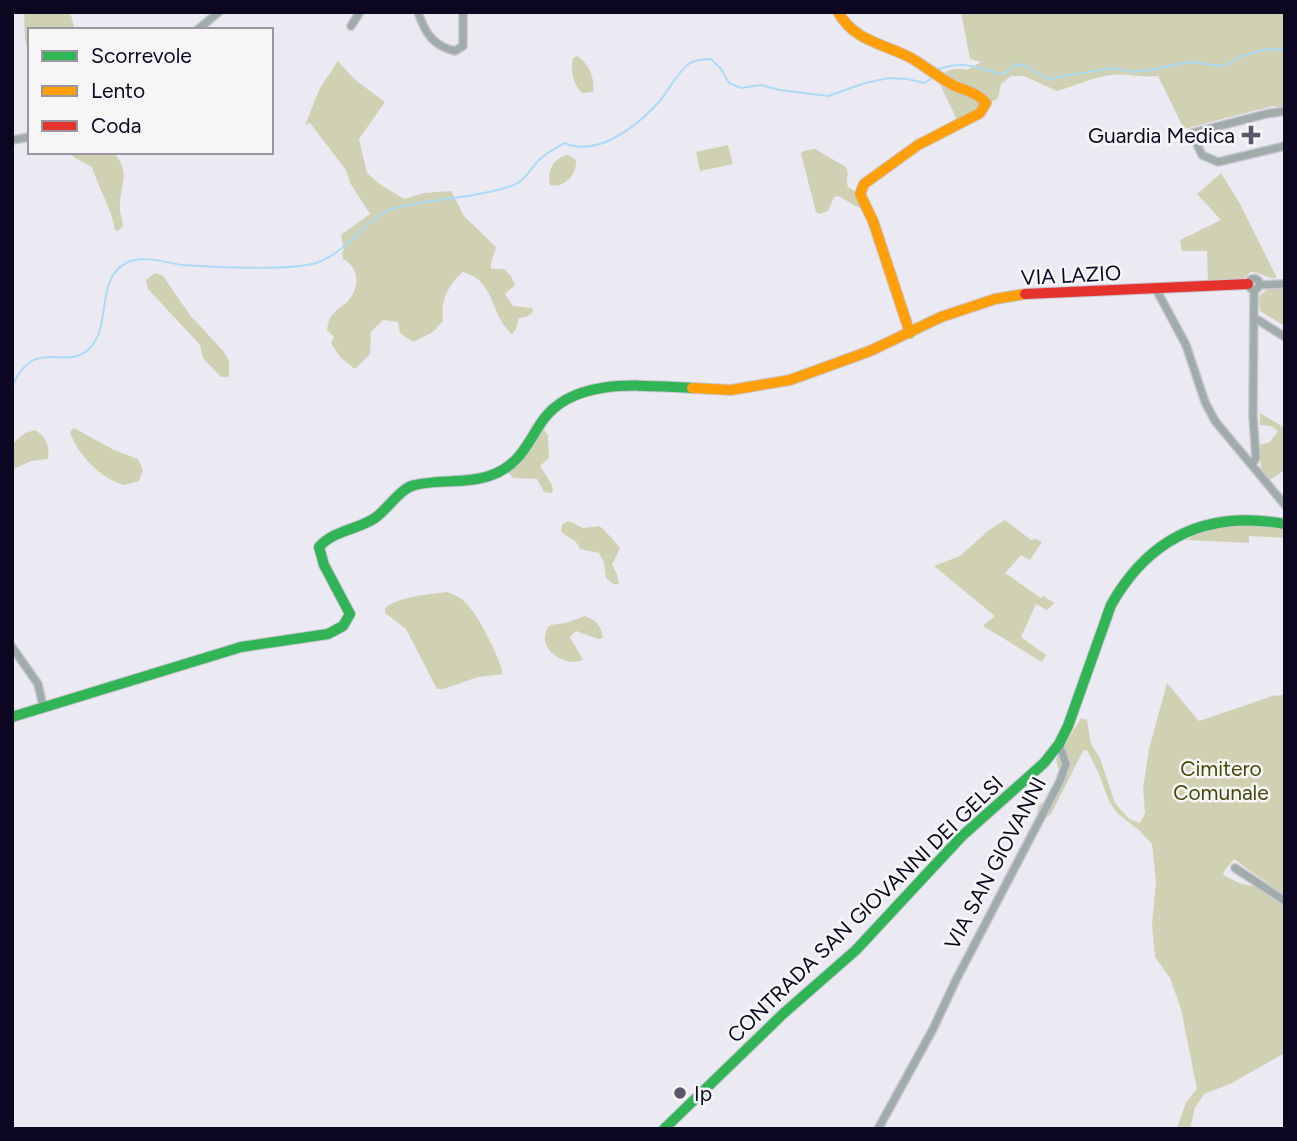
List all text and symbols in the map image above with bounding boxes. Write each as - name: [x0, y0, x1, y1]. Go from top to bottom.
- legend: [28, 28, 273, 154]
- text: Scorrevole: [91, 43, 192, 68]
- text: Lento: [91, 78, 145, 103]
- text: Coda: [91, 113, 141, 138]
- place label: Guardia Medica: [1088, 123, 1235, 148]
- marker: Guardia Medica: [1241, 125, 1261, 145]
- street label: VIA LAZIO: [1020, 260, 1122, 290]
- park label: Cimitero Comunale: [1173, 756, 1269, 805]
- street label: CONTRADA SAN GIOVANNI DEI GELSI: [722, 770, 1008, 1048]
- street label: VIA SAN GIOVANNI: [939, 773, 1051, 953]
- place label: Ip: [694, 1081, 712, 1106]
- marker: Ip: [672, 1085, 688, 1101]

